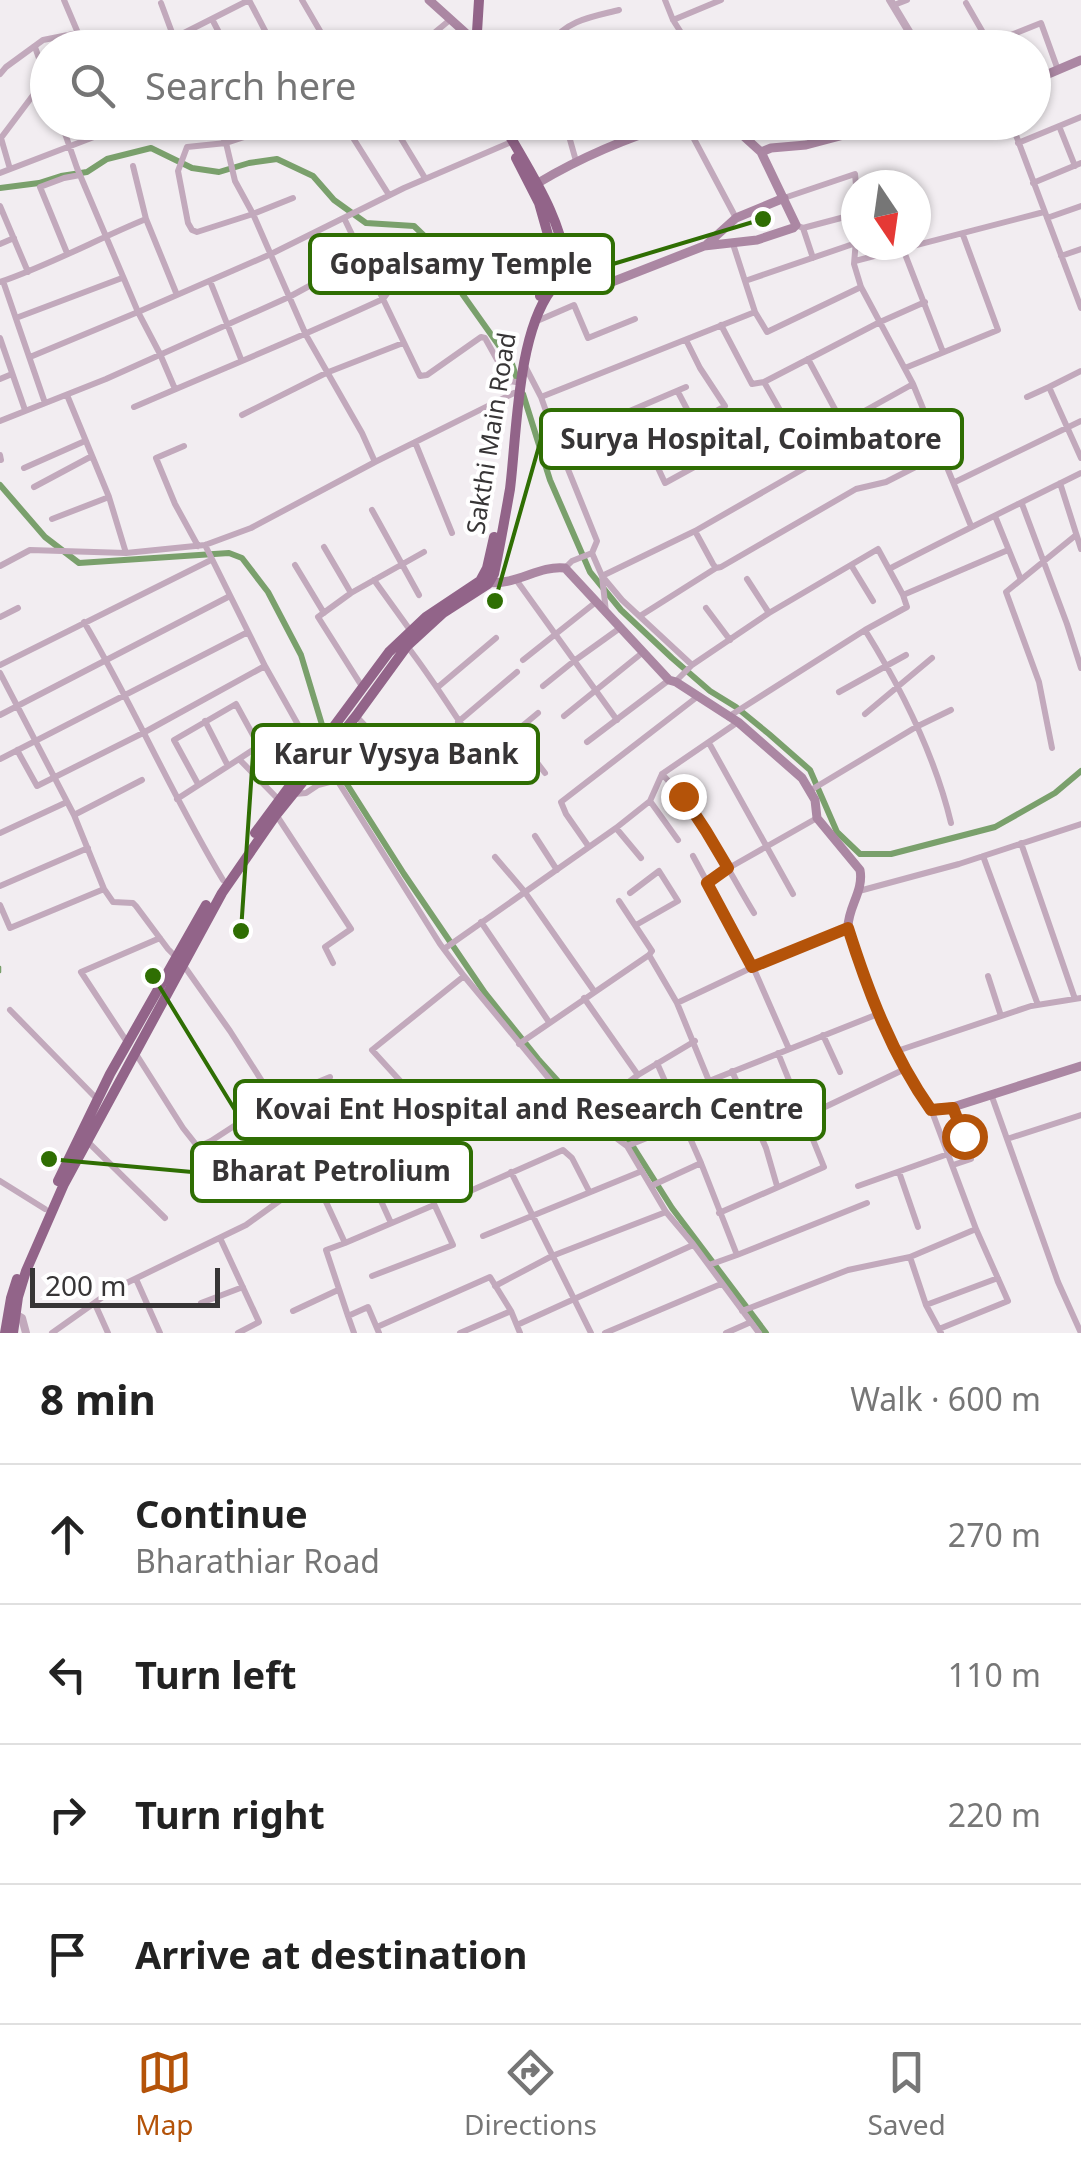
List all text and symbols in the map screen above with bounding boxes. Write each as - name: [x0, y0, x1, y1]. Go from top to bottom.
- search box: [30, 30, 1051, 140]
- icon: search: [65, 58, 120, 113]
- text: Search here: [145, 59, 356, 111]
- north arrow: [841, 170, 931, 260]
- callout: Gopalsamy Temple: [310, 235, 613, 293]
- text: Gopalsamy Temple: [330, 244, 592, 282]
- street label: Sakthi Main Road: [457, 330, 523, 536]
- callout: Surya Hospital, Coimbatore: [541, 410, 962, 468]
- text: Surya Hospital, Coimbatore: [560, 419, 942, 457]
- callout: Karur Vysya Bank: [253, 725, 538, 783]
- text: Karur Vysya Bank: [273, 734, 519, 772]
- route end: [661, 774, 707, 820]
- callout: Kovai Ent Hospital and Research Centre: [235, 1081, 824, 1139]
- text: Kovai Ent Hospital and Research Centre: [254, 1089, 804, 1127]
- route start: [942, 1114, 988, 1160]
- callout: Bharat Petrolium: [192, 1143, 471, 1201]
- text: Bharat Petrolium: [211, 1151, 451, 1189]
- scale bar: [30, 1263, 220, 1308]
- text: 200 m: [45, 1266, 127, 1304]
- text: 8 min: [40, 1370, 156, 1427]
- text: Walk · 600 m: [850, 1377, 1041, 1420]
- text: Continue: [135, 1487, 308, 1539]
- icon: ahead: [40, 1507, 95, 1562]
- text: 270 m: [948, 1513, 1041, 1556]
- text: Bharathiar Road: [135, 1539, 380, 1582]
- icon: left: [40, 1647, 95, 1702]
- text: Turn left: [135, 1648, 297, 1700]
- text: 110 m: [948, 1653, 1041, 1696]
- icon: right: [40, 1787, 95, 1842]
- text: Turn right: [135, 1788, 325, 1840]
- text: 220 m: [948, 1793, 1041, 1836]
- icon: arrive: [40, 1927, 95, 1982]
- text: Arrive at destination: [135, 1928, 527, 1980]
- tab: Map: [135, 2045, 194, 2143]
- tab: Directions: [464, 2045, 597, 2143]
- tab: Saved: [867, 2045, 946, 2143]

